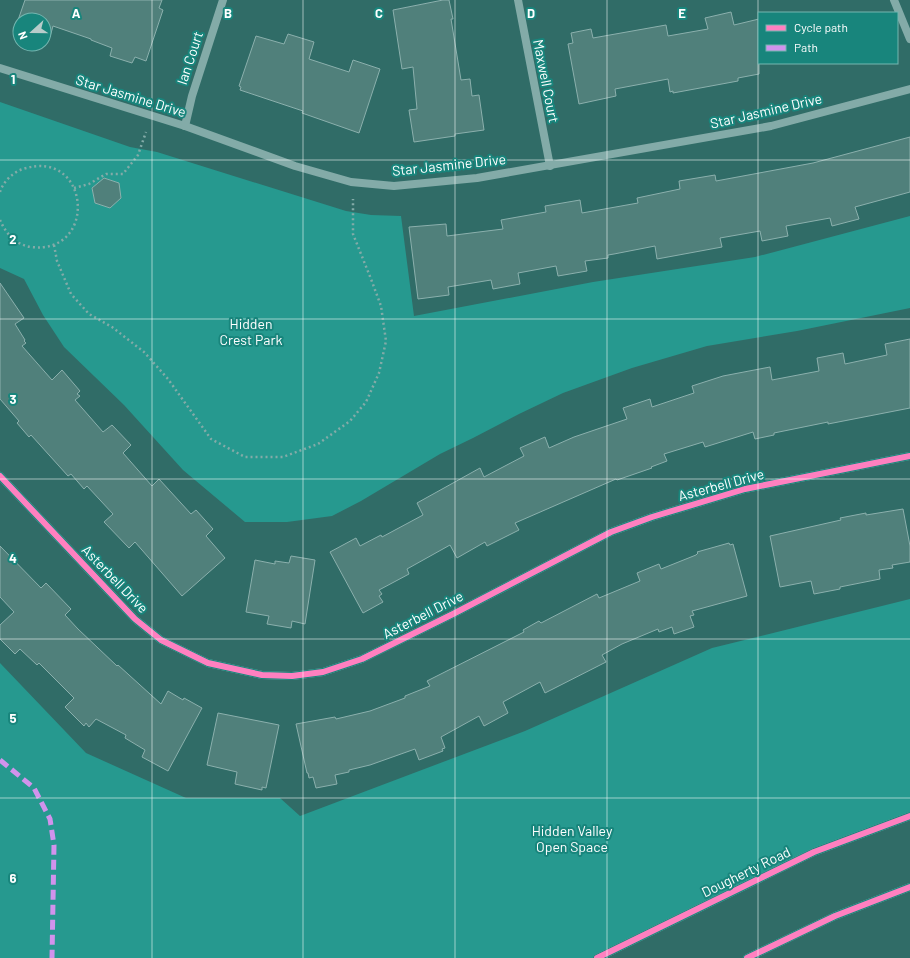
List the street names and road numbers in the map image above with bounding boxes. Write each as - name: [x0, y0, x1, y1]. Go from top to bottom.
- street label: Ian Court: [173, 29, 206, 87]
- street label: Maxwell Court: [530, 38, 563, 124]
- street label: Star Jasmine Drive: [74, 71, 188, 120]
- street label: Star Jasmine Drive: [708, 89, 824, 132]
- street label: Star Jasmine Drive: [391, 150, 507, 179]
- street label: Asterbell Drive: [676, 465, 766, 504]
- street label: Asterbell Drive: [79, 541, 152, 616]
- street label: Asterbell Drive: [380, 587, 466, 642]
- street label: Dougherty Road: [699, 843, 793, 900]

